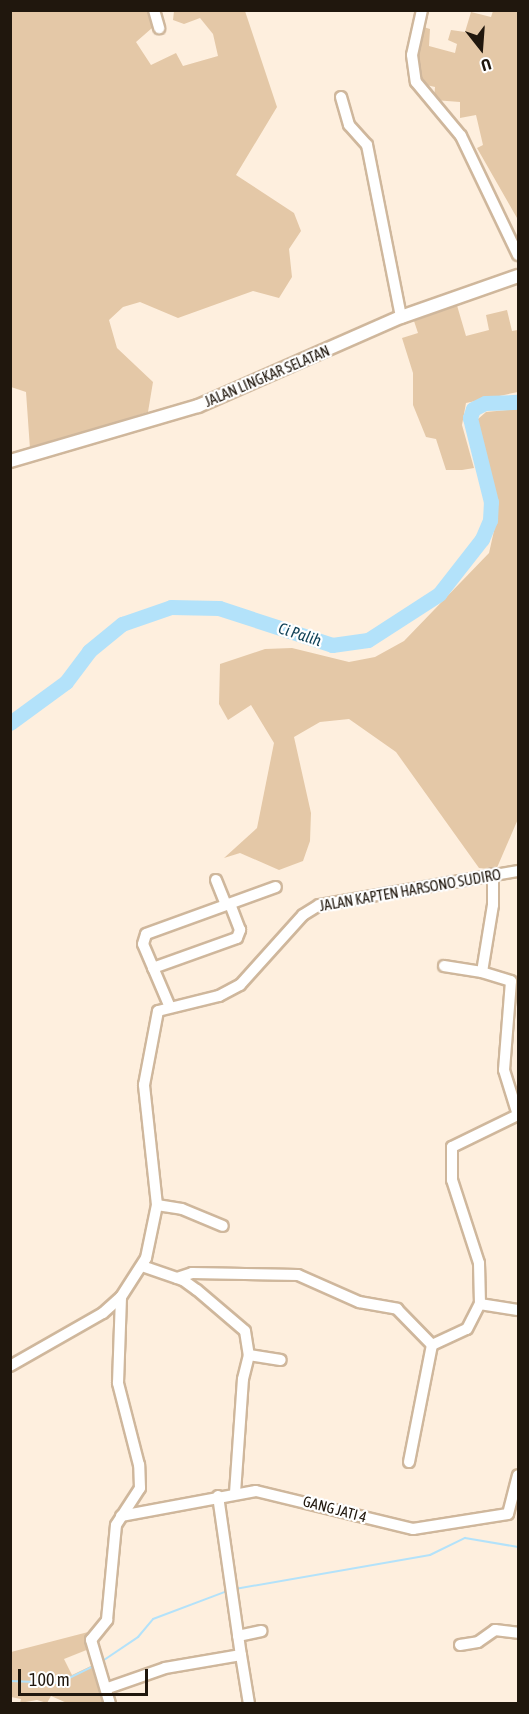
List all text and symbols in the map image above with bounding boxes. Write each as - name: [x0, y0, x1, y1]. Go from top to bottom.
- north arrow: [451, 18, 511, 78]
- text: U: [479, 55, 493, 75]
- street label: JALAN LINGKAR SELATAN: [202, 341, 332, 411]
- water label: Ci Palih: [276, 618, 324, 650]
- street label: JALAN KAPTEN HARSONO SUDIRO: [318, 865, 502, 915]
- street label: GANG JATI 4: [301, 1492, 369, 1526]
- scale bar: [21, 1657, 152, 1695]
- text: 100 m: [29, 1669, 70, 1690]

